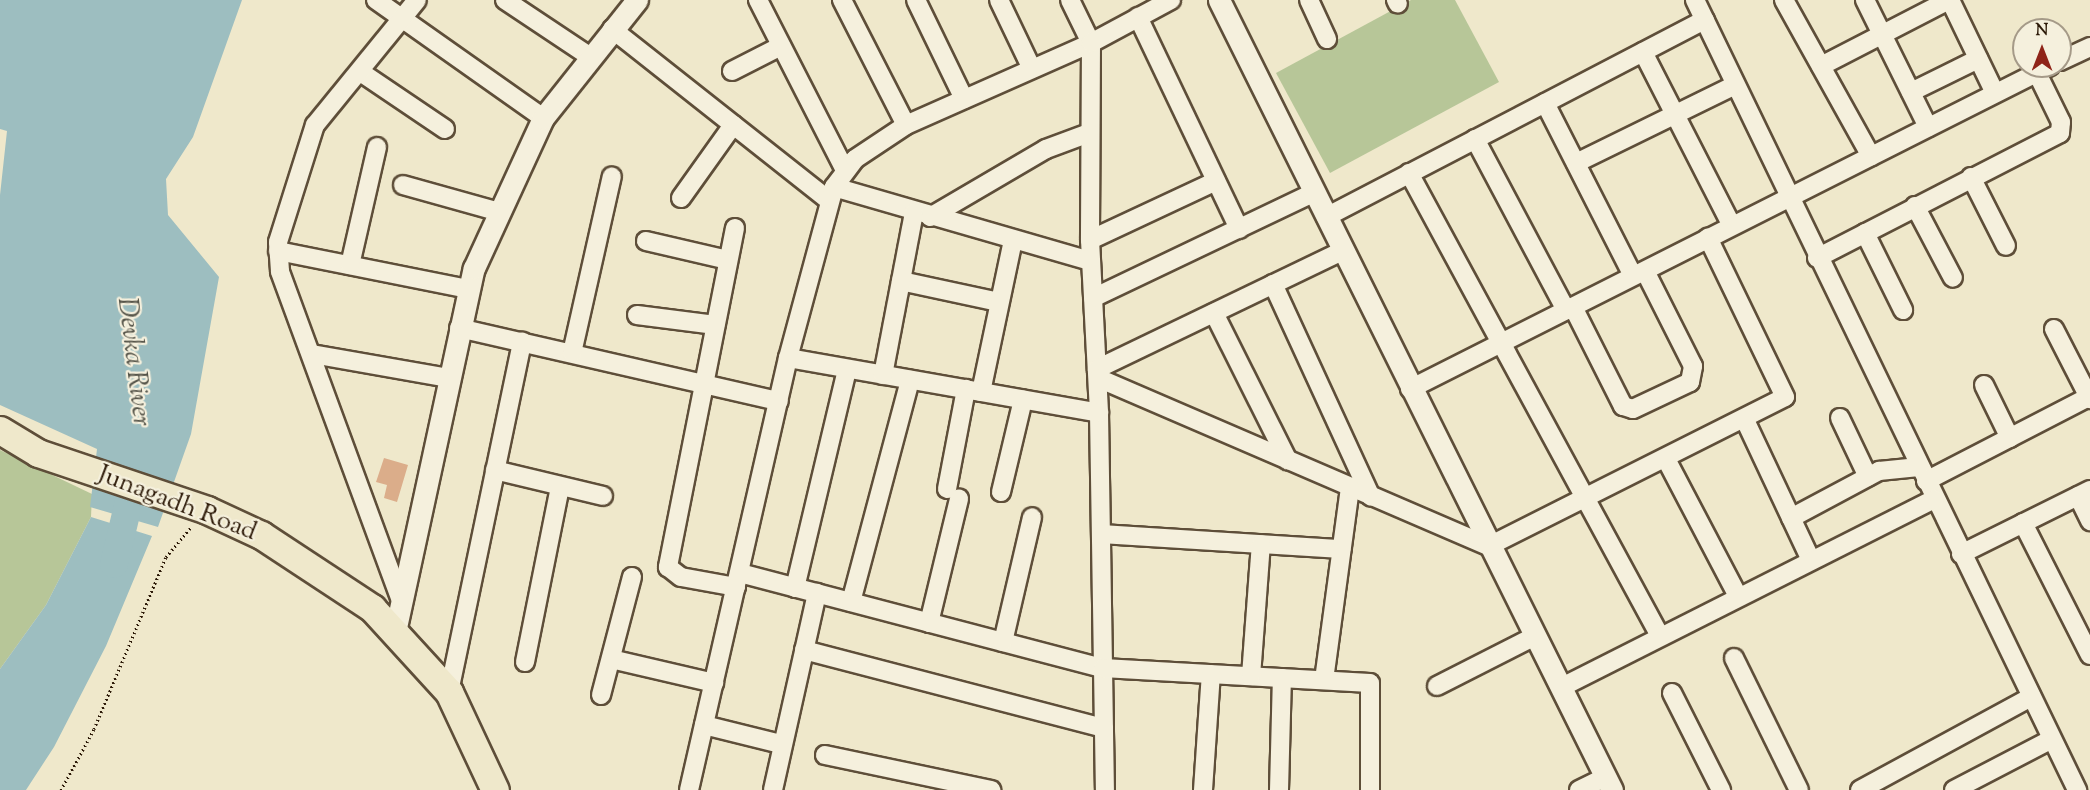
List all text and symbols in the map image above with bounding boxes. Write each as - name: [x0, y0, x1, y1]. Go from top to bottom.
- north arrow: [2012, 18, 2072, 78]
- text: N: [2036, 20, 2048, 43]
- water label: Devka River: [109, 296, 157, 428]
- street label: Junagadh Road: [93, 459, 261, 549]

